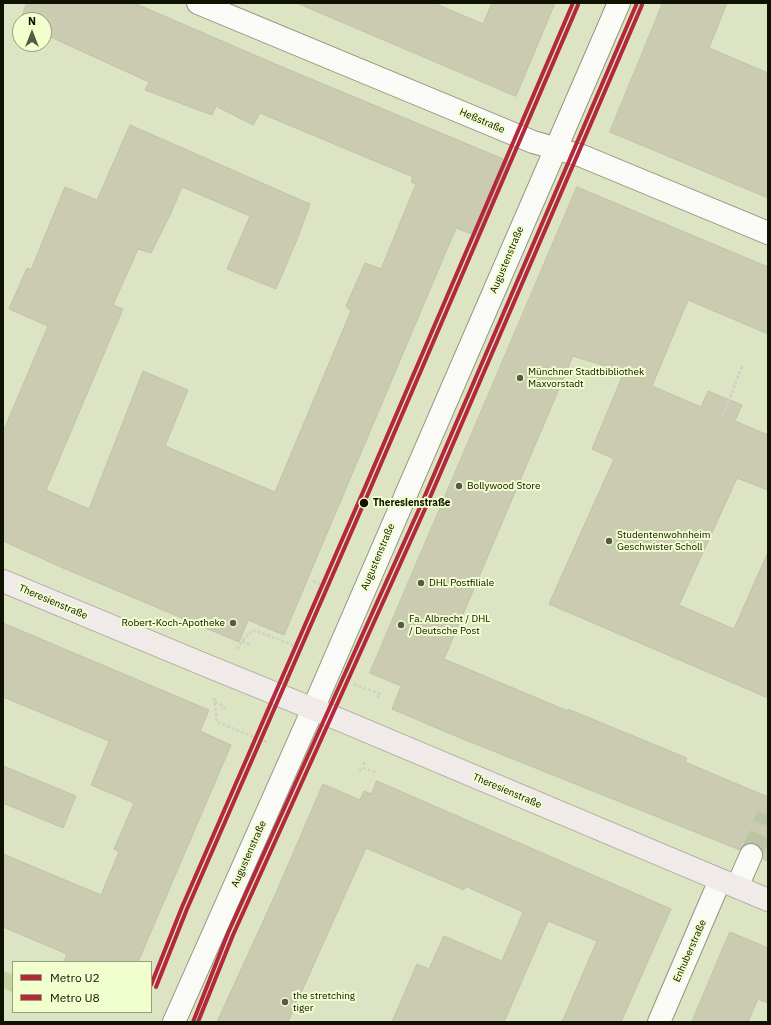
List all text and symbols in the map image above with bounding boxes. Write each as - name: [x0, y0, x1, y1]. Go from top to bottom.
- north arrow: [12, 12, 52, 52]
- text: N: [28, 14, 36, 28]
- street label: Heßstraße: [458, 106, 506, 136]
- street label: Augustenstraße: [487, 225, 527, 295]
- place label: Münchner Stadtbibliothek Maxvorstadt: [528, 366, 644, 390]
- marker: Münchner Stadtbibliothek Maxvorstadt: [515, 373, 525, 383]
- place label: Bollywood Store: [467, 480, 540, 492]
- marker: Bollywood Store: [454, 481, 464, 491]
- marker: Theresienstraße: [358, 497, 370, 509]
- place label: Theresienstraße: [373, 497, 450, 509]
- street label: Augustenstraße: [358, 522, 398, 592]
- place label: Studentenwohnheim Geschwister Scholl: [617, 529, 711, 552]
- marker: Studentenwohnheim Geschwister Scholl: [604, 536, 614, 546]
- place label: DHL Postfiliale: [429, 577, 494, 589]
- marker: DHL Postfiliale: [416, 578, 426, 588]
- street label: Theresienstraße: [17, 582, 89, 622]
- place label: Fa. Albrecht / DHL / Deutsche Post: [409, 613, 490, 636]
- place label: Robert-Koch-Apotheke: [122, 617, 225, 629]
- marker: Robert-Koch-Apotheke: [228, 618, 238, 628]
- marker: Fa. Albrecht / DHL / Deutsche Post: [396, 620, 406, 630]
- street label: Theresienstraße: [471, 771, 543, 811]
- street label: Augustenstraße: [229, 819, 269, 889]
- street label: Enhuberstraße: [671, 918, 709, 984]
- legend: [12, 961, 152, 1013]
- text: Metro U2: [50, 970, 100, 985]
- text: Metro U8: [50, 990, 100, 1005]
- place label: the stretching tiger: [293, 990, 355, 1014]
- marker: the stretching tiger: [280, 997, 290, 1007]

